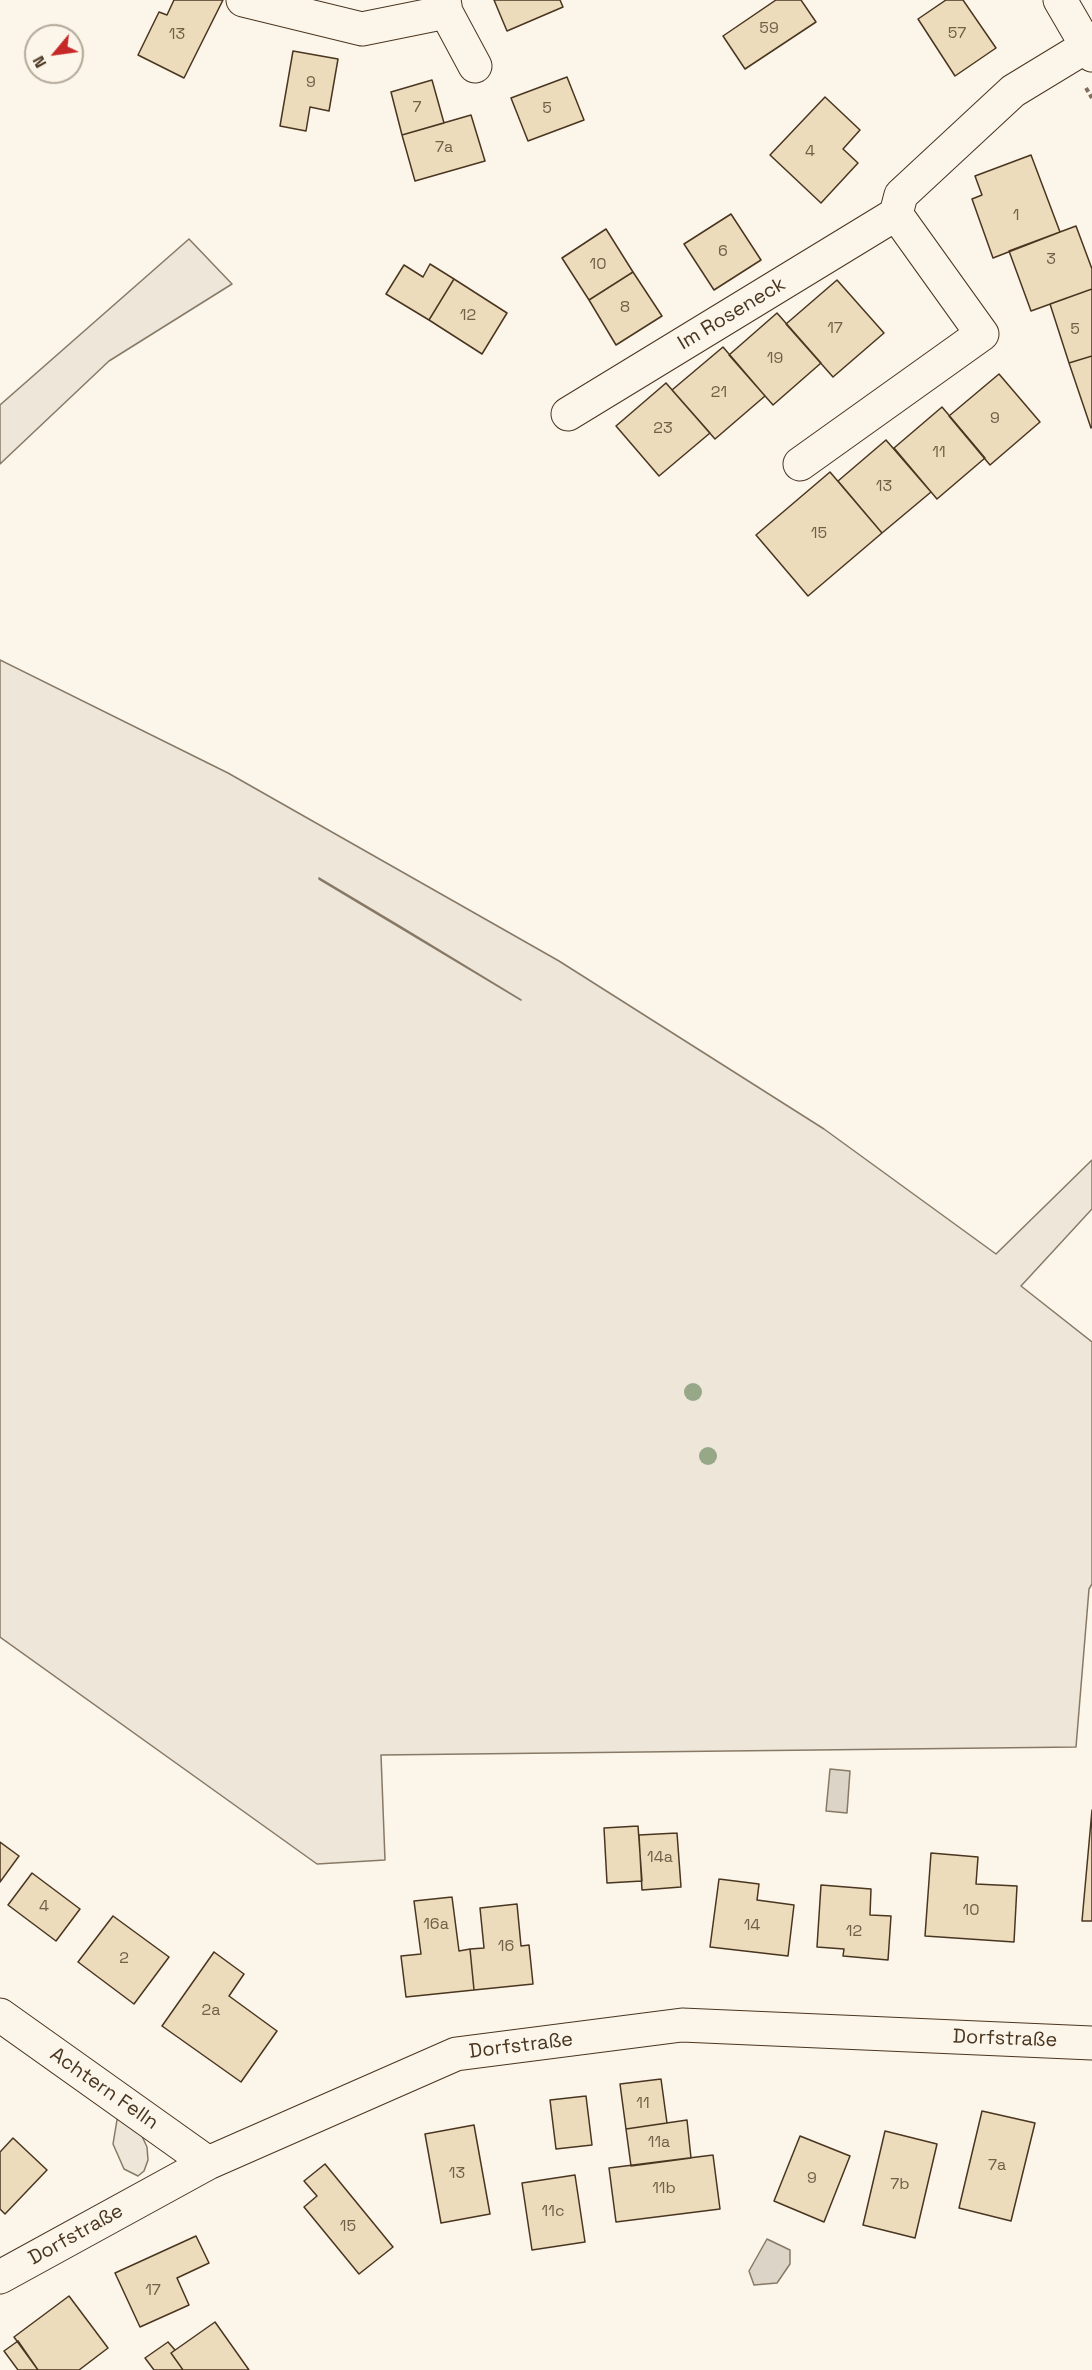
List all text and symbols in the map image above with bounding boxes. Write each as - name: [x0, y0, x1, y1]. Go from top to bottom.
- house number: 59: [759, 19, 779, 39]
- north arrow: [24, 24, 84, 84]
- house number: 57: [948, 24, 966, 44]
- house number: 13: [169, 25, 185, 45]
- text: N: [28, 52, 51, 72]
- house number: 9: [306, 73, 316, 93]
- house number: 7: [412, 98, 422, 118]
- house number: 5: [542, 99, 552, 119]
- house number: 7a: [435, 138, 453, 158]
- house number: 4: [805, 142, 815, 162]
- house number: 1: [1013, 206, 1019, 226]
- house number: 6: [718, 242, 728, 262]
- house number: 3: [1046, 250, 1056, 270]
- house number: 10: [590, 255, 606, 275]
- street label: Im Roseneck: [674, 272, 790, 356]
- house number: 8: [620, 298, 630, 318]
- house number: 12: [460, 306, 476, 326]
- house number: 17: [827, 319, 843, 339]
- house number: 5: [1070, 320, 1080, 340]
- house number: 19: [767, 349, 783, 369]
- house number: 21: [711, 383, 727, 403]
- house number: 9: [990, 409, 1000, 429]
- house number: 23: [653, 419, 673, 439]
- house number: 11: [932, 443, 946, 463]
- house number: 13: [876, 477, 892, 497]
- house number: 15: [811, 524, 827, 544]
- house number: 14a: [647, 1848, 673, 1868]
- house number: 4: [39, 1897, 49, 1917]
- house number: 10: [963, 1901, 979, 1921]
- house number: 16a: [423, 1915, 449, 1935]
- house number: 14: [744, 1916, 760, 1936]
- house number: 12: [846, 1922, 862, 1942]
- house number: 16: [498, 1937, 514, 1957]
- house number: 2: [119, 1949, 129, 1969]
- house number: 2a: [202, 2001, 220, 2021]
- street label: Dorfstraße: [952, 2025, 1058, 2053]
- street label: Dorfstraße: [468, 2028, 574, 2064]
- street label: Achtern Felln: [45, 2043, 163, 2135]
- house number: 11: [636, 2094, 650, 2114]
- house number: 11a: [648, 2133, 670, 2153]
- house number: 7a: [988, 2156, 1006, 2176]
- house number: 13: [449, 2164, 465, 2184]
- house number: 9: [807, 2169, 817, 2189]
- house number: 7b: [890, 2175, 910, 2195]
- house number: 11b: [652, 2179, 676, 2199]
- street label: Dorfstraße: [25, 2199, 127, 2271]
- house number: 11c: [542, 2202, 564, 2222]
- house number: 15: [340, 2217, 356, 2237]
- house number: 17: [145, 2281, 161, 2301]

